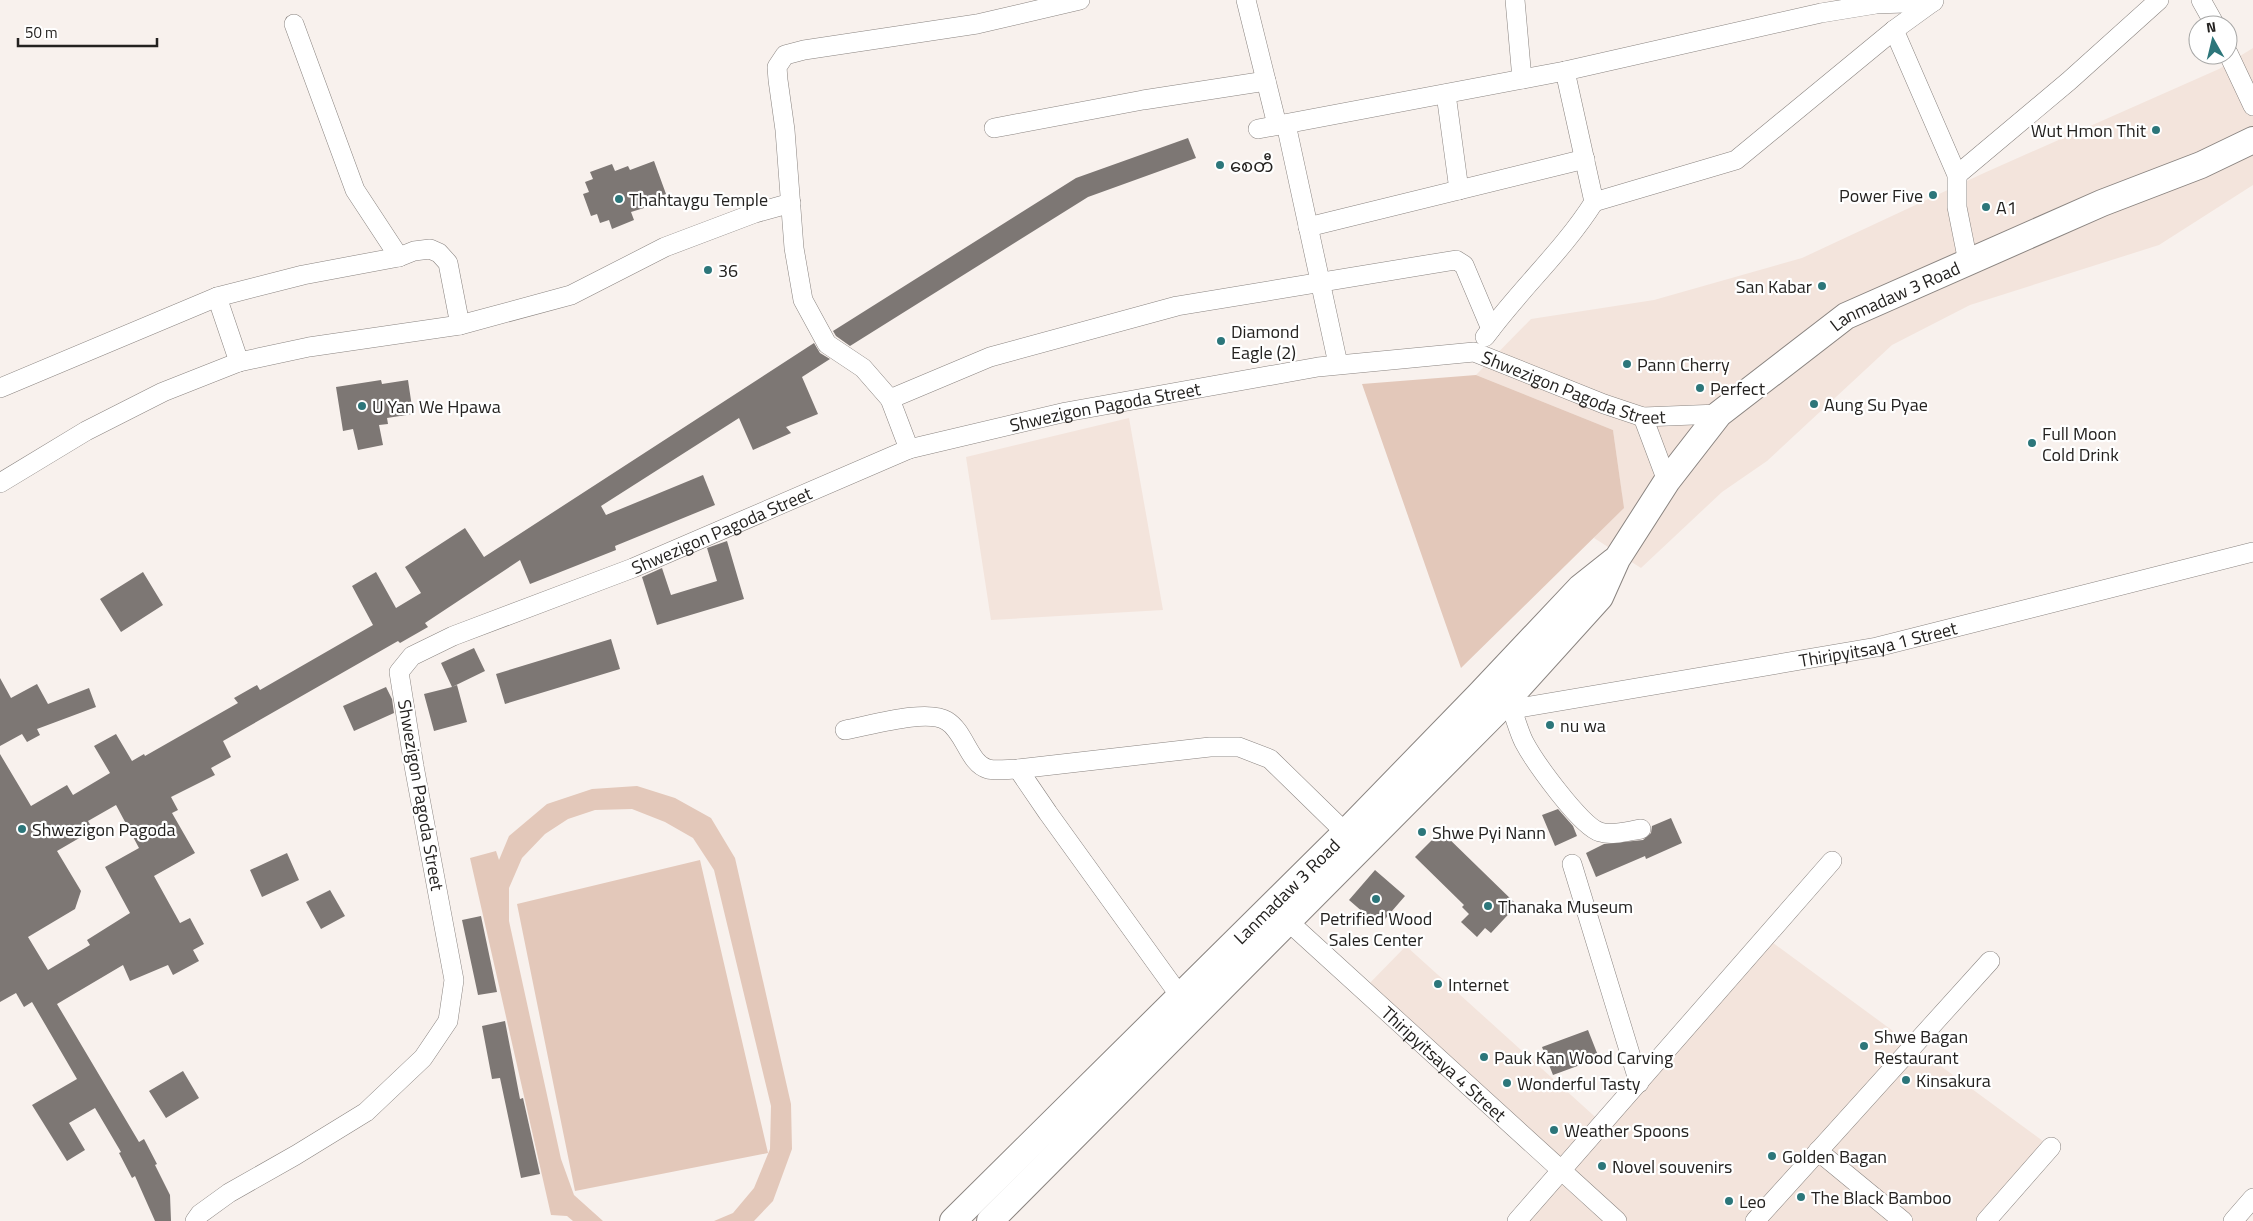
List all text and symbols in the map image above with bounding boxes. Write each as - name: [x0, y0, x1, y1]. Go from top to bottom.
- scale bar: [18, 15, 156, 47]
- north arrow: [2188, 15, 2238, 65]
- text: N: [2205, 16, 2217, 38]
- text: 50 m: [25, 21, 58, 44]
- place label: Wut Hmon Thit: [2031, 117, 2147, 144]
- marker: Wut Hmon Thit: [2150, 124, 2162, 136]
- place label: စေတီ: [1230, 152, 1274, 179]
- marker: စေတီ: [1214, 159, 1226, 171]
- place label: Power Five: [1839, 182, 1923, 209]
- place label: Thahtaygu Temple: [629, 186, 768, 213]
- marker: Power Five: [1927, 189, 1939, 201]
- marker: Thahtaygu Temple: [613, 193, 625, 205]
- place label: A1: [1996, 194, 2017, 221]
- marker: A1: [1980, 201, 1992, 213]
- street label: Lanmadaw 3 Road: [1824, 254, 1964, 337]
- place label: 36: [718, 257, 738, 284]
- marker: 36: [702, 264, 714, 276]
- place label: San Kabar: [1736, 273, 1812, 300]
- marker: San Kabar: [1816, 280, 1828, 292]
- place label: Diamond Eagle (2): [1231, 318, 1299, 366]
- marker: Diamond Eagle (2): [1215, 335, 1227, 347]
- street label: Shwezigon Pagoda Street: [1478, 343, 1667, 431]
- place label: Pann Cherry: [1637, 351, 1730, 378]
- marker: Pann Cherry: [1621, 358, 1633, 370]
- street label: Shwezigon Pagoda Street: [1007, 375, 1203, 438]
- place label: Perfect: [1710, 375, 1766, 402]
- marker: Perfect: [1694, 382, 1706, 394]
- place label: Aung Su Pyae: [1824, 391, 1928, 418]
- place label: U Yan We Hpawa: [372, 393, 501, 420]
- marker: Aung Su Pyae: [1808, 398, 1820, 410]
- marker: U Yan We Hpawa: [356, 400, 368, 412]
- place label: Full Moon Cold Drink: [2042, 420, 2119, 468]
- marker: Full Moon Cold Drink: [2026, 437, 2038, 449]
- street label: Shwezigon Pagoda Street: [627, 479, 816, 581]
- street label: Thiripyitsaya 1 Street: [1797, 614, 1960, 674]
- street label: Shwezigon Pagoda Street: [391, 697, 451, 893]
- place label: nu wa: [1560, 712, 1606, 739]
- marker: nu wa: [1544, 719, 1556, 731]
- place label: Shwezigon Pagoda: [32, 816, 175, 843]
- place label: Shwe Pyi Nann: [1432, 819, 1546, 846]
- marker: Shwezigon Pagoda: [16, 823, 28, 835]
- marker: Shwe Pyi Nann: [1416, 826, 1428, 838]
- street label: Lanmadaw 3 Road: [1227, 832, 1346, 950]
- marker: Petrified Wood Sales Center: [1370, 893, 1382, 905]
- place label: Thanaka Museum: [1498, 893, 1633, 920]
- marker: Thanaka Museum: [1482, 900, 1494, 912]
- place label: Petrified Wood Sales Center: [1320, 905, 1432, 953]
- place label: Internet: [1448, 971, 1509, 998]
- marker: Internet: [1432, 978, 1444, 990]
- street label: Thiripyitsaya 4 Street: [1376, 999, 1513, 1128]
- place label: Shwe Bagan Restaurant: [1874, 1023, 1968, 1071]
- marker: Shwe Bagan Restaurant: [1858, 1040, 1870, 1052]
- place label: Pauk Kan Wood Carving: [1494, 1044, 1673, 1071]
- marker: Pauk Kan Wood Carving: [1478, 1051, 1490, 1063]
- place label: Kinsakura: [1916, 1067, 1991, 1094]
- place label: Wonderful Tasty: [1517, 1070, 1641, 1097]
- marker: Kinsakura: [1900, 1074, 1912, 1086]
- marker: Wonderful Tasty: [1501, 1077, 1513, 1089]
- place label: Weather Spoons: [1564, 1117, 1689, 1144]
- marker: Weather Spoons: [1548, 1124, 1560, 1136]
- place label: Golden Bagan: [1782, 1143, 1887, 1170]
- marker: Golden Bagan: [1766, 1150, 1778, 1162]
- place label: Novel souvenirs: [1612, 1153, 1732, 1180]
- marker: Novel souvenirs: [1596, 1160, 1608, 1172]
- place label: The Black Bamboo: [1811, 1184, 1952, 1211]
- place label: Leo: [1739, 1188, 1766, 1215]
- marker: The Black Bamboo: [1795, 1191, 1807, 1203]
- marker: Leo: [1723, 1195, 1735, 1207]

